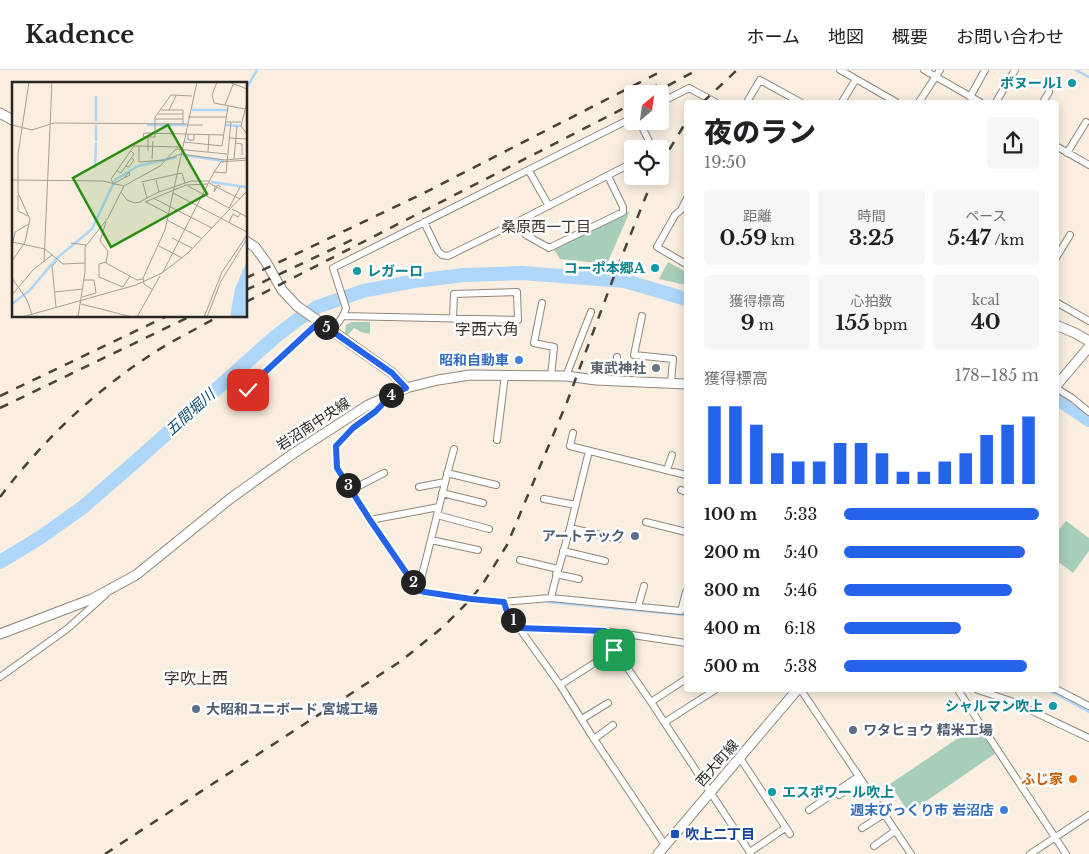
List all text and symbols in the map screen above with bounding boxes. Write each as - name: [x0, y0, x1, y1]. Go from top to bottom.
- text: Kadence: [25, 20, 134, 49]
- text: ホーム: [747, 26, 800, 48]
- text: 地図: [828, 26, 864, 48]
- text: 概要: [892, 26, 928, 48]
- text: お問い合わせ: [956, 26, 1064, 48]
- place label: ボヌール1: [1000, 74, 1062, 92]
- marker: ボヌール1: [1066, 77, 1078, 89]
- inset map: [12, 82, 248, 318]
- north arrow: [624, 85, 669, 130]
- map controls: [624, 85, 669, 185]
- text: 夜のラン: [704, 115, 816, 150]
- button: share: [987, 117, 1039, 169]
- button: locate: [624, 140, 669, 185]
- text: 19:50: [704, 152, 747, 172]
- text: 距離: [743, 207, 771, 225]
- text: 時間: [857, 207, 885, 225]
- text: ペース: [965, 207, 1006, 225]
- district label: 桑原西一丁目: [501, 217, 591, 236]
- text: 0.59: [720, 225, 767, 251]
- text: 3:25: [849, 225, 894, 251]
- text: 5:47: [947, 225, 991, 251]
- text: km: [767, 231, 795, 249]
- text: /km: [991, 231, 1024, 249]
- place label: コーポ本郷A: [564, 259, 646, 277]
- place label: レガーロ: [367, 262, 423, 280]
- marker: コーポ本郷A: [649, 262, 661, 274]
- marker: レガーロ: [351, 265, 363, 277]
- text: kcal: [972, 291, 1000, 309]
- text: 獲得標高: [729, 292, 785, 310]
- text: 心拍数: [850, 292, 892, 310]
- text: 40: [971, 309, 1001, 335]
- text: 9: [741, 310, 755, 336]
- text: 155: [836, 310, 870, 336]
- pin: 5: [314, 314, 338, 340]
- text: m: [755, 316, 774, 334]
- text: bpm: [870, 316, 907, 334]
- text: 5: [322, 318, 331, 336]
- district label: 字西六角: [455, 319, 519, 339]
- place label: 昭和自動車: [439, 351, 509, 369]
- marker: 昭和自動車: [513, 354, 525, 366]
- place label: 東武神社: [590, 359, 646, 377]
- marker: 東武神社: [650, 362, 662, 374]
- text: 178–185 m: [955, 365, 1039, 385]
- text: 獲得標高: [704, 368, 768, 388]
- pin: [227, 369, 269, 411]
- icon: check: [234, 376, 262, 404]
- pin: 4: [378, 382, 404, 408]
- water label: 五間堀川: [161, 384, 220, 439]
- text: 4: [387, 386, 396, 404]
- street label: 岩沼南中央線: [273, 394, 353, 454]
- pin: 3: [336, 472, 360, 498]
- text: 3: [344, 476, 353, 494]
- text: 100 m: [704, 504, 757, 524]
- text: 5:33: [784, 504, 817, 524]
- place label: アートテック: [542, 527, 625, 545]
- marker: アートテック: [629, 530, 641, 542]
- text: 200 m: [704, 542, 761, 562]
- text: 5:40: [784, 542, 818, 562]
- pin: 2: [400, 570, 426, 594]
- text: 2: [409, 573, 418, 591]
- text: 300 m: [704, 580, 760, 600]
- text: 5:46: [784, 580, 817, 600]
- pin: 1: [500, 608, 526, 632]
- text: 1: [510, 611, 517, 629]
- text: 400 m: [704, 618, 761, 638]
- text: 6:18: [784, 618, 816, 638]
- pin: [593, 629, 635, 671]
- icon: arrive: [600, 636, 628, 664]
- text: 500 m: [704, 656, 760, 676]
- text: 5:38: [784, 656, 817, 676]
- district label: 字吹上西: [164, 668, 228, 688]
- place label: シャルマン吹上: [945, 697, 1043, 715]
- place label: 大昭和ユニボード 宮城工場: [206, 700, 378, 718]
- marker: シャルマン吹上: [1047, 700, 1059, 712]
- marker: 大昭和ユニボード 宮城工場: [190, 703, 202, 715]
- place label: ワタヒョウ 精米工場: [863, 721, 993, 739]
- marker: ワタヒョウ 精米工場: [847, 724, 859, 736]
- street label: 西大町線: [692, 736, 742, 790]
- place label: ふじ家: [1021, 770, 1063, 788]
- marker: ふじ家: [1067, 773, 1079, 785]
- place label: エスポワール吹上: [782, 783, 894, 801]
- marker: エスポワール吹上: [766, 786, 778, 798]
- place label: 週末びっくり市 岩沼店: [850, 801, 994, 819]
- marker: 週末びっくり市 岩沼店: [998, 804, 1010, 816]
- place label: 吹上二丁目: [685, 825, 755, 843]
- marker: 吹上二丁目: [669, 828, 681, 840]

